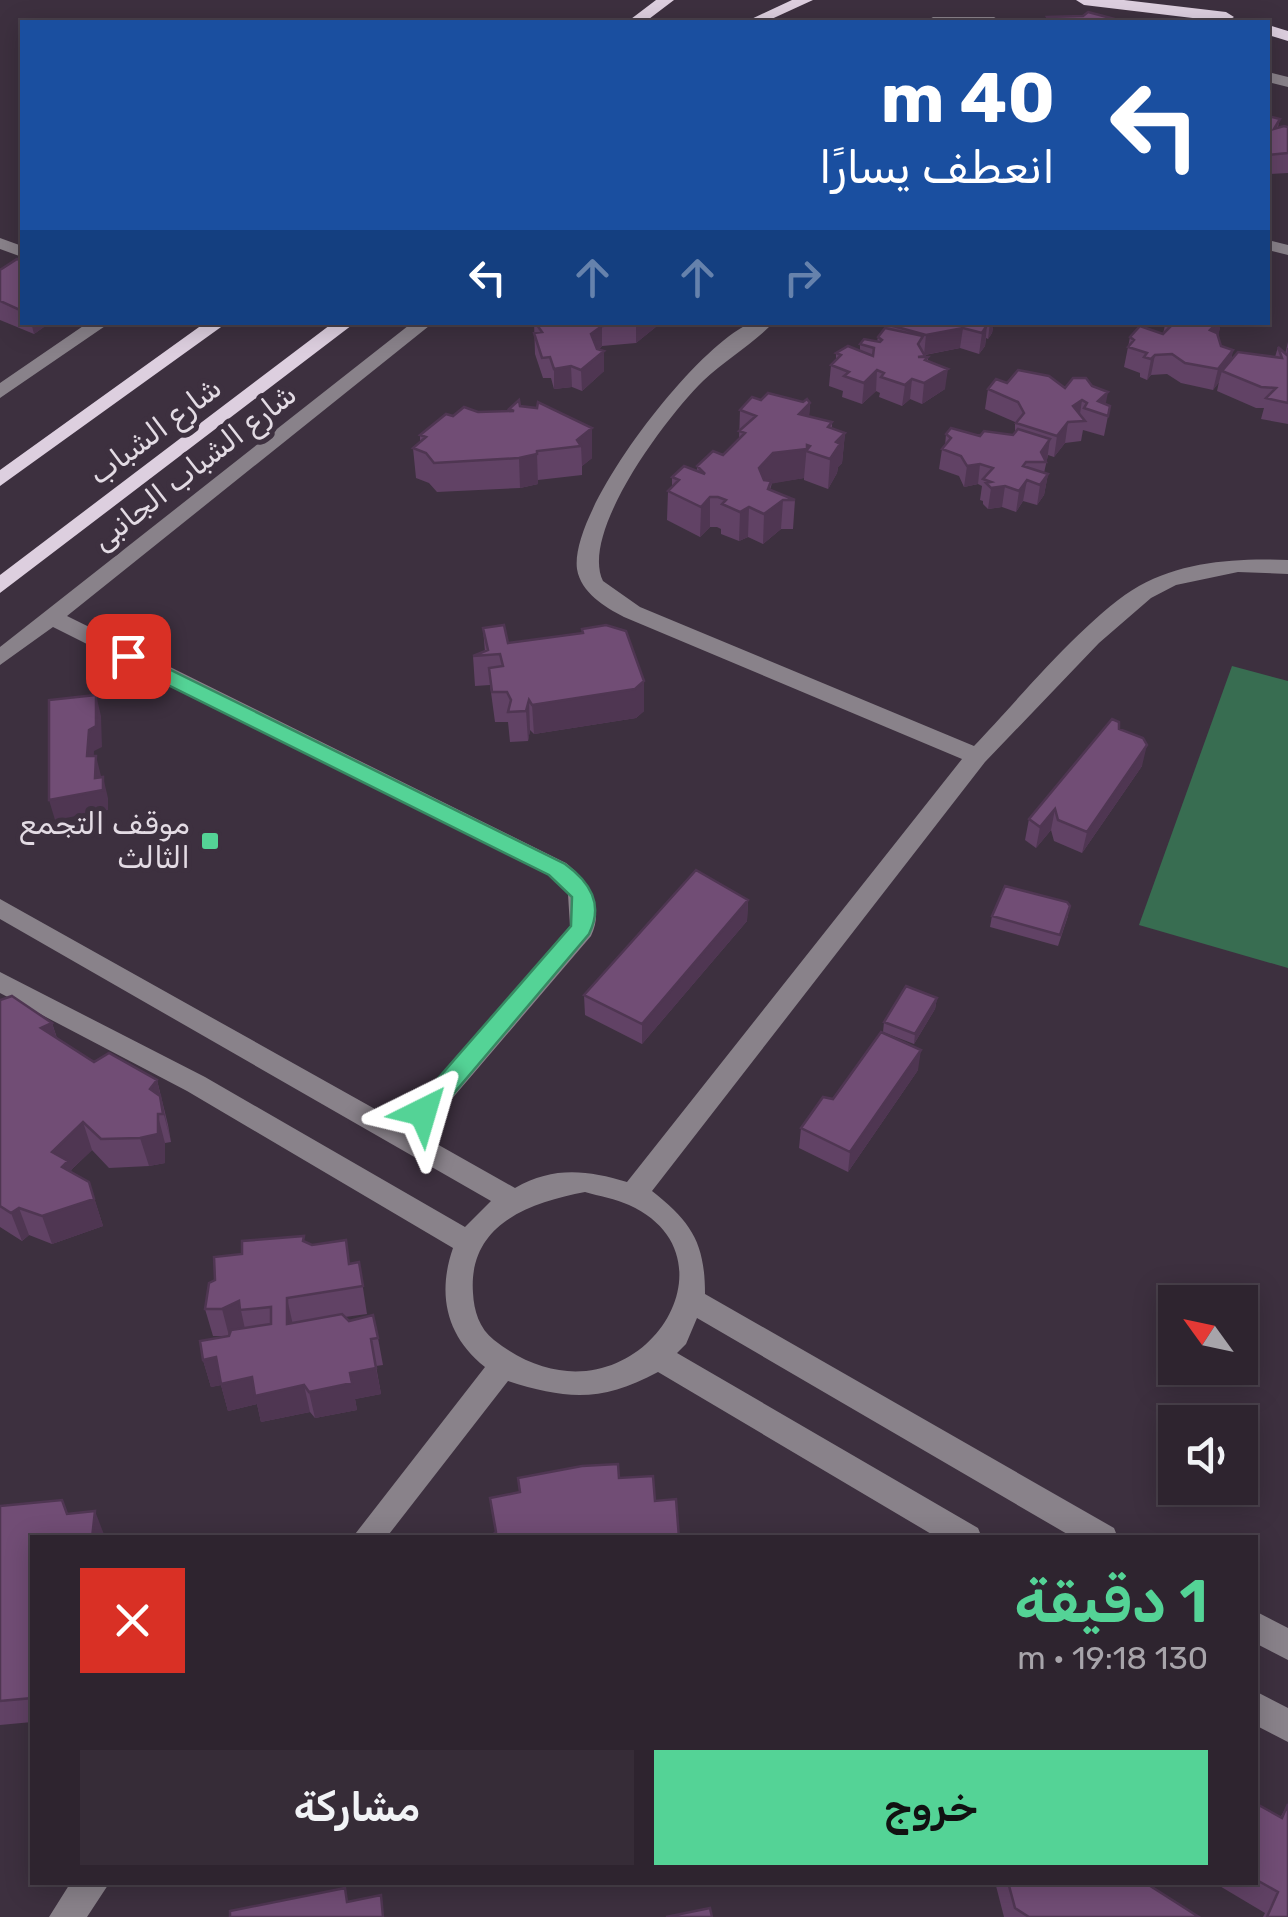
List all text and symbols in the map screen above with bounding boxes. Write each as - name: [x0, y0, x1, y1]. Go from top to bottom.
- text: 40 m: [881, 57, 1055, 140]
- icon: left: [1090, 60, 1220, 190]
- text: انعطف يسارًا: [819, 141, 1055, 194]
- icon: left: [460, 250, 515, 305]
- icon: ahead: [565, 250, 620, 305]
- icon: ahead: [670, 250, 725, 305]
- icon: right: [775, 250, 830, 305]
- street label: شارع الشباب: [82, 370, 230, 494]
- street label: شارع الشباب الجانبى: [84, 376, 305, 560]
- pin: [86, 614, 171, 699]
- icon: arrive: [101, 629, 156, 684]
- place label: موقف التجمع الثالث: [20, 806, 190, 876]
- marker: موقف التجمع الثالث: [199, 830, 221, 852]
- position arrow: [371, 1060, 475, 1164]
- north arrow: [1158, 1285, 1258, 1385]
- map controls: [1158, 1285, 1258, 1505]
- button: sound: [1158, 1405, 1258, 1505]
- text: 1 دقيقة: [1014, 1566, 1208, 1637]
- button: close: [80, 1568, 185, 1673]
- text: 130 m · 19:18: [1017, 1639, 1208, 1677]
- button: مشاركة: [80, 1750, 634, 1865]
- button: خروج: [654, 1750, 1208, 1865]

